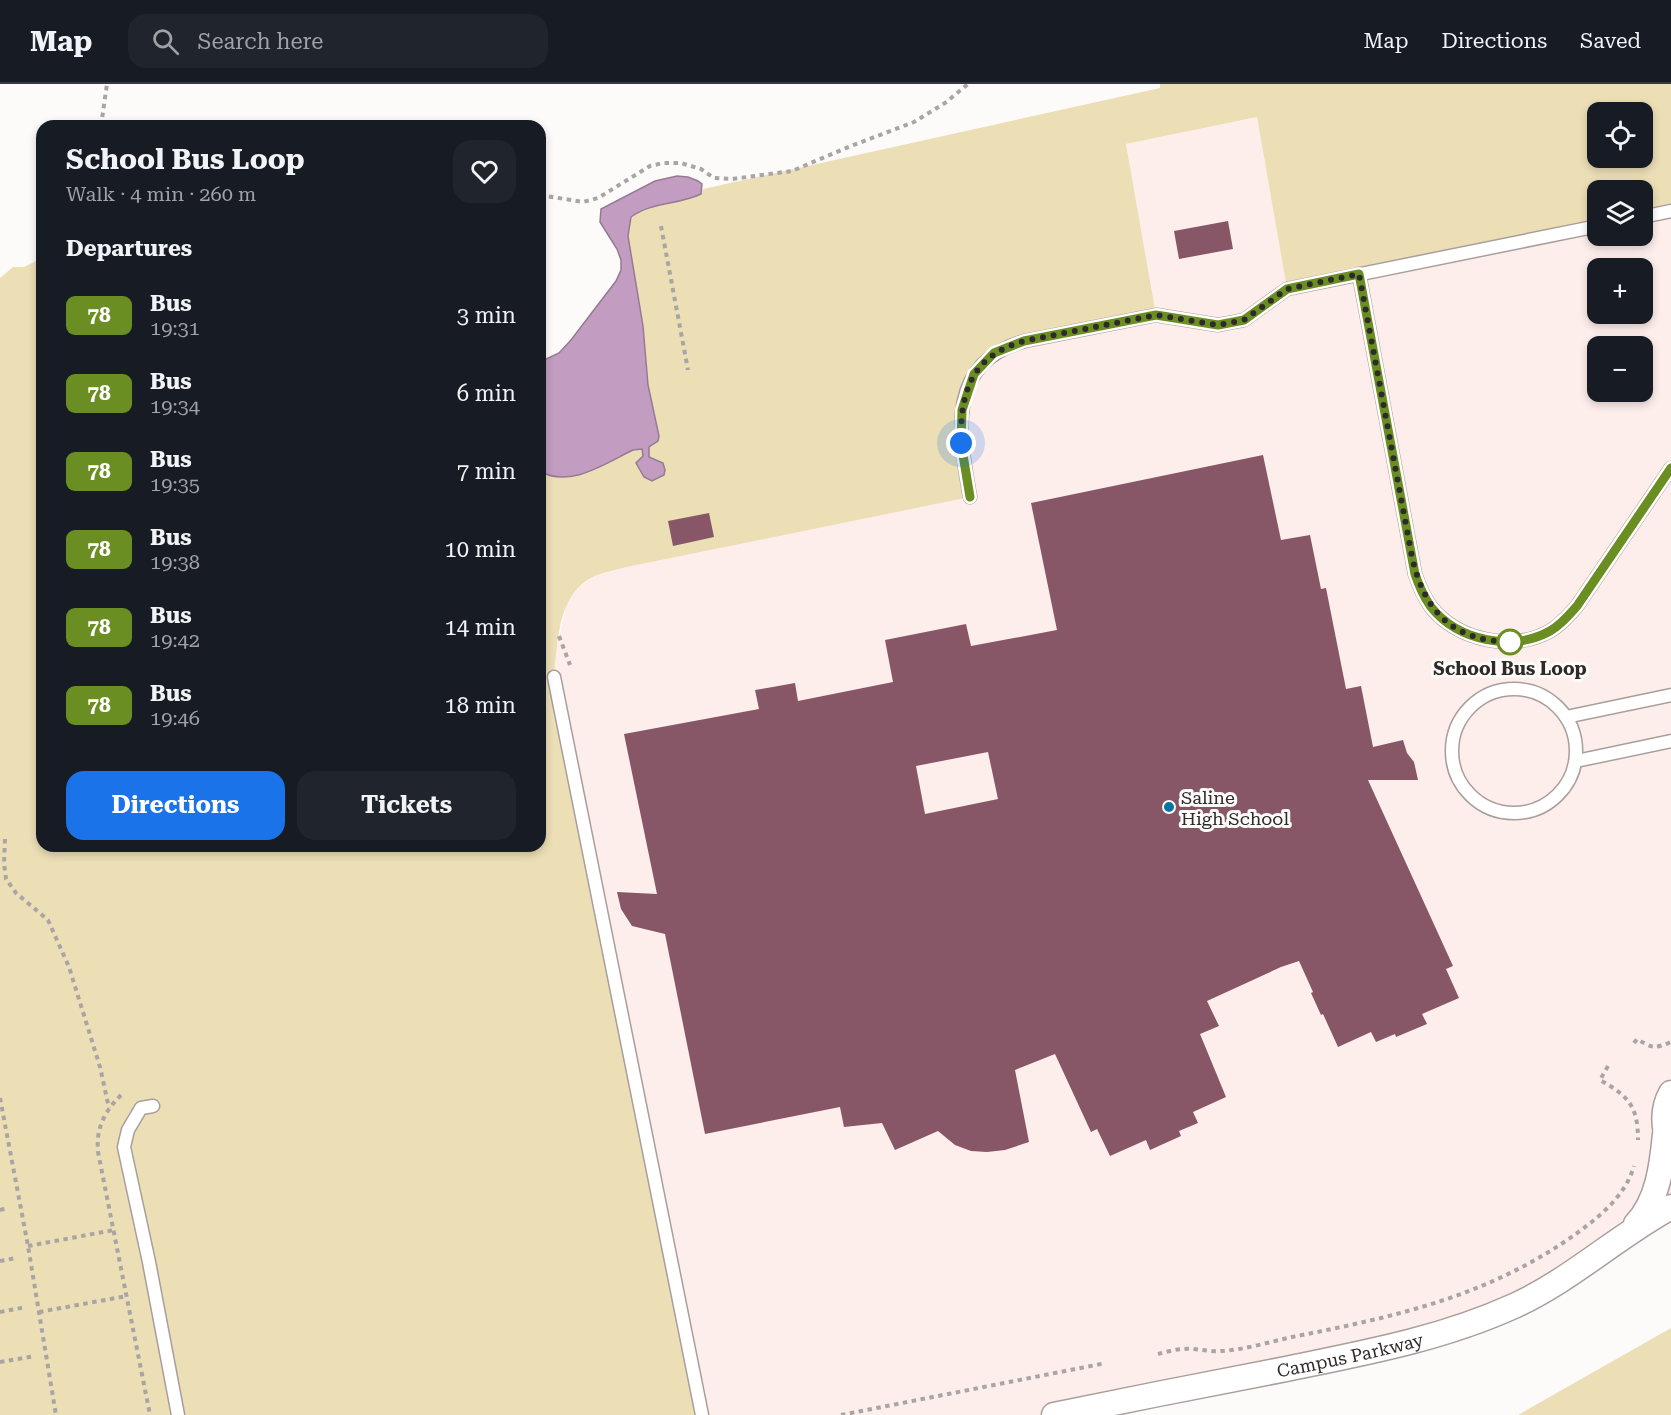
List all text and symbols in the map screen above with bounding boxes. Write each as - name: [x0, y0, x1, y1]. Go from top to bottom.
- search box: [128, 14, 548, 68]
- text: Map: [30, 25, 92, 58]
- icon: search: [149, 25, 182, 58]
- text: Search here: [197, 29, 323, 54]
- text: Map: [1364, 29, 1408, 53]
- text: Directions: [1441, 29, 1547, 53]
- text: Saved: [1580, 29, 1641, 53]
- map controls: [1587, 102, 1653, 402]
- button: locate: [1587, 102, 1653, 168]
- button: heart: [453, 140, 516, 203]
- text: School Bus Loop: [66, 143, 305, 176]
- button: layers: [1587, 180, 1653, 246]
- text: Walk · 4 min · 260 m: [66, 182, 256, 206]
- text: Departures: [66, 236, 192, 261]
- button: +: [1587, 258, 1653, 324]
- text: Bus: [150, 291, 192, 316]
- text: 78: [87, 303, 111, 327]
- text: 3 min: [457, 303, 516, 328]
- text: 19:31: [150, 316, 200, 340]
- button: −: [1587, 336, 1653, 402]
- text: Bus: [150, 369, 192, 394]
- text: 78: [87, 381, 111, 405]
- text: 6 min: [457, 381, 516, 406]
- text: 19:34: [150, 394, 200, 418]
- your location: [946, 428, 976, 458]
- text: Bus: [150, 447, 192, 472]
- text: 78: [87, 459, 111, 483]
- text: 7 min: [457, 459, 516, 484]
- text: 19:35: [150, 472, 200, 496]
- text: Bus: [150, 525, 192, 550]
- text: 78: [87, 537, 111, 561]
- text: 10 min: [445, 537, 516, 562]
- text: 19:38: [150, 550, 200, 574]
- text: Bus: [150, 603, 192, 628]
- text: 78: [87, 615, 111, 639]
- text: 14 min: [445, 615, 516, 640]
- text: 19:42: [150, 628, 200, 652]
- marker: School Bus Loop: [1497, 629, 1523, 655]
- place label: School Bus Loop: [1433, 658, 1587, 679]
- text: Bus: [150, 681, 192, 706]
- text: 78: [87, 693, 111, 717]
- text: 18 min: [445, 693, 516, 718]
- text: 19:46: [150, 706, 200, 730]
- button: Directions: [66, 771, 285, 840]
- button: Tickets: [297, 771, 516, 840]
- place label: Saline High School: [1181, 787, 1289, 829]
- marker: Saline High School: [1162, 800, 1176, 814]
- street label: Campus Parkway: [1275, 1328, 1426, 1381]

